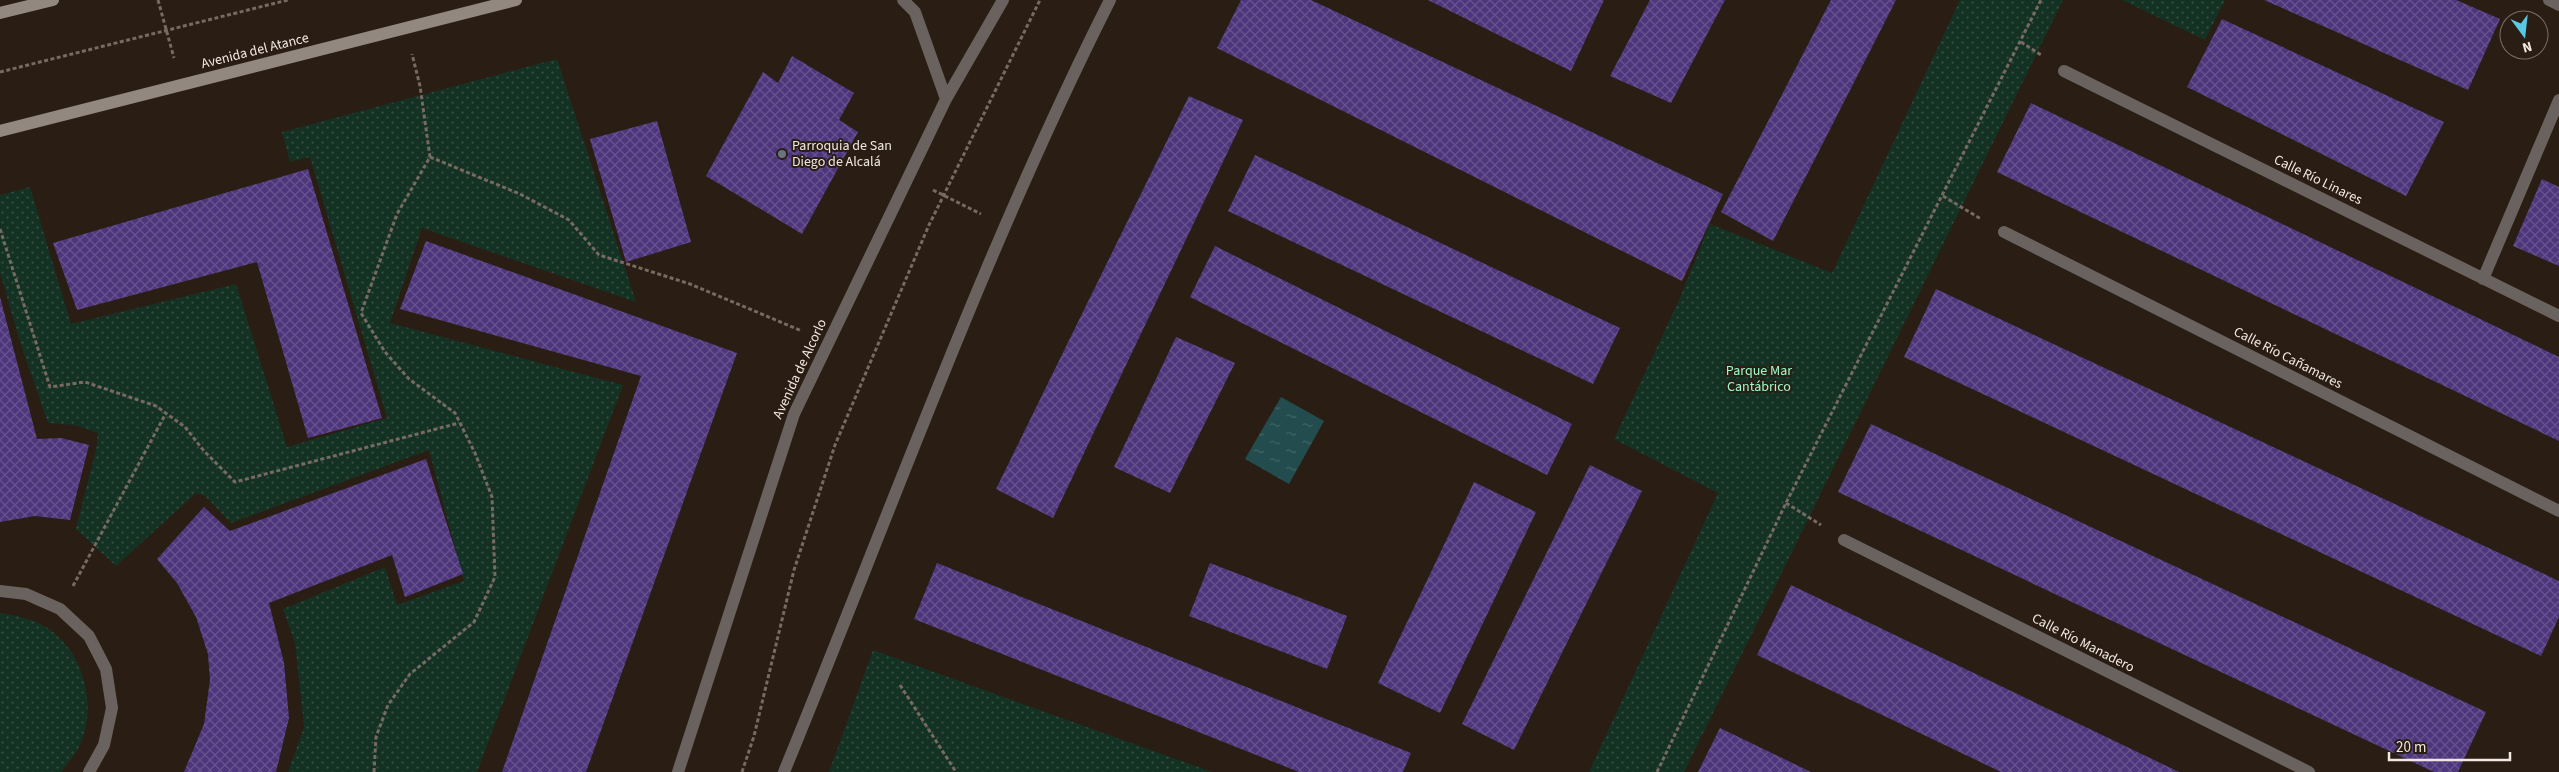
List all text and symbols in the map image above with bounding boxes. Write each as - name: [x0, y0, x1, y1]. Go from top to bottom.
- north arrow: [2499, 10, 2549, 60]
- street label: Avenida del Atance: [199, 28, 311, 74]
- text: N: [2520, 36, 2534, 57]
- place label: Parroquia de San Diego de Alcalá: [792, 136, 892, 172]
- marker: Parroquia de San Diego de Alcalá: [776, 148, 788, 160]
- street label: Calle Río Linares: [2270, 150, 2366, 210]
- street label: Avenida de Alcorlo: [768, 316, 832, 422]
- street label: Calle Río Cañamares: [2230, 322, 2346, 394]
- park label: Parque Mar Cantábrico: [1726, 361, 1792, 397]
- street label: Calle Río Manadero: [2028, 609, 2138, 677]
- scale bar: [2389, 730, 2510, 762]
- text: 20 m: [2396, 737, 2426, 758]

